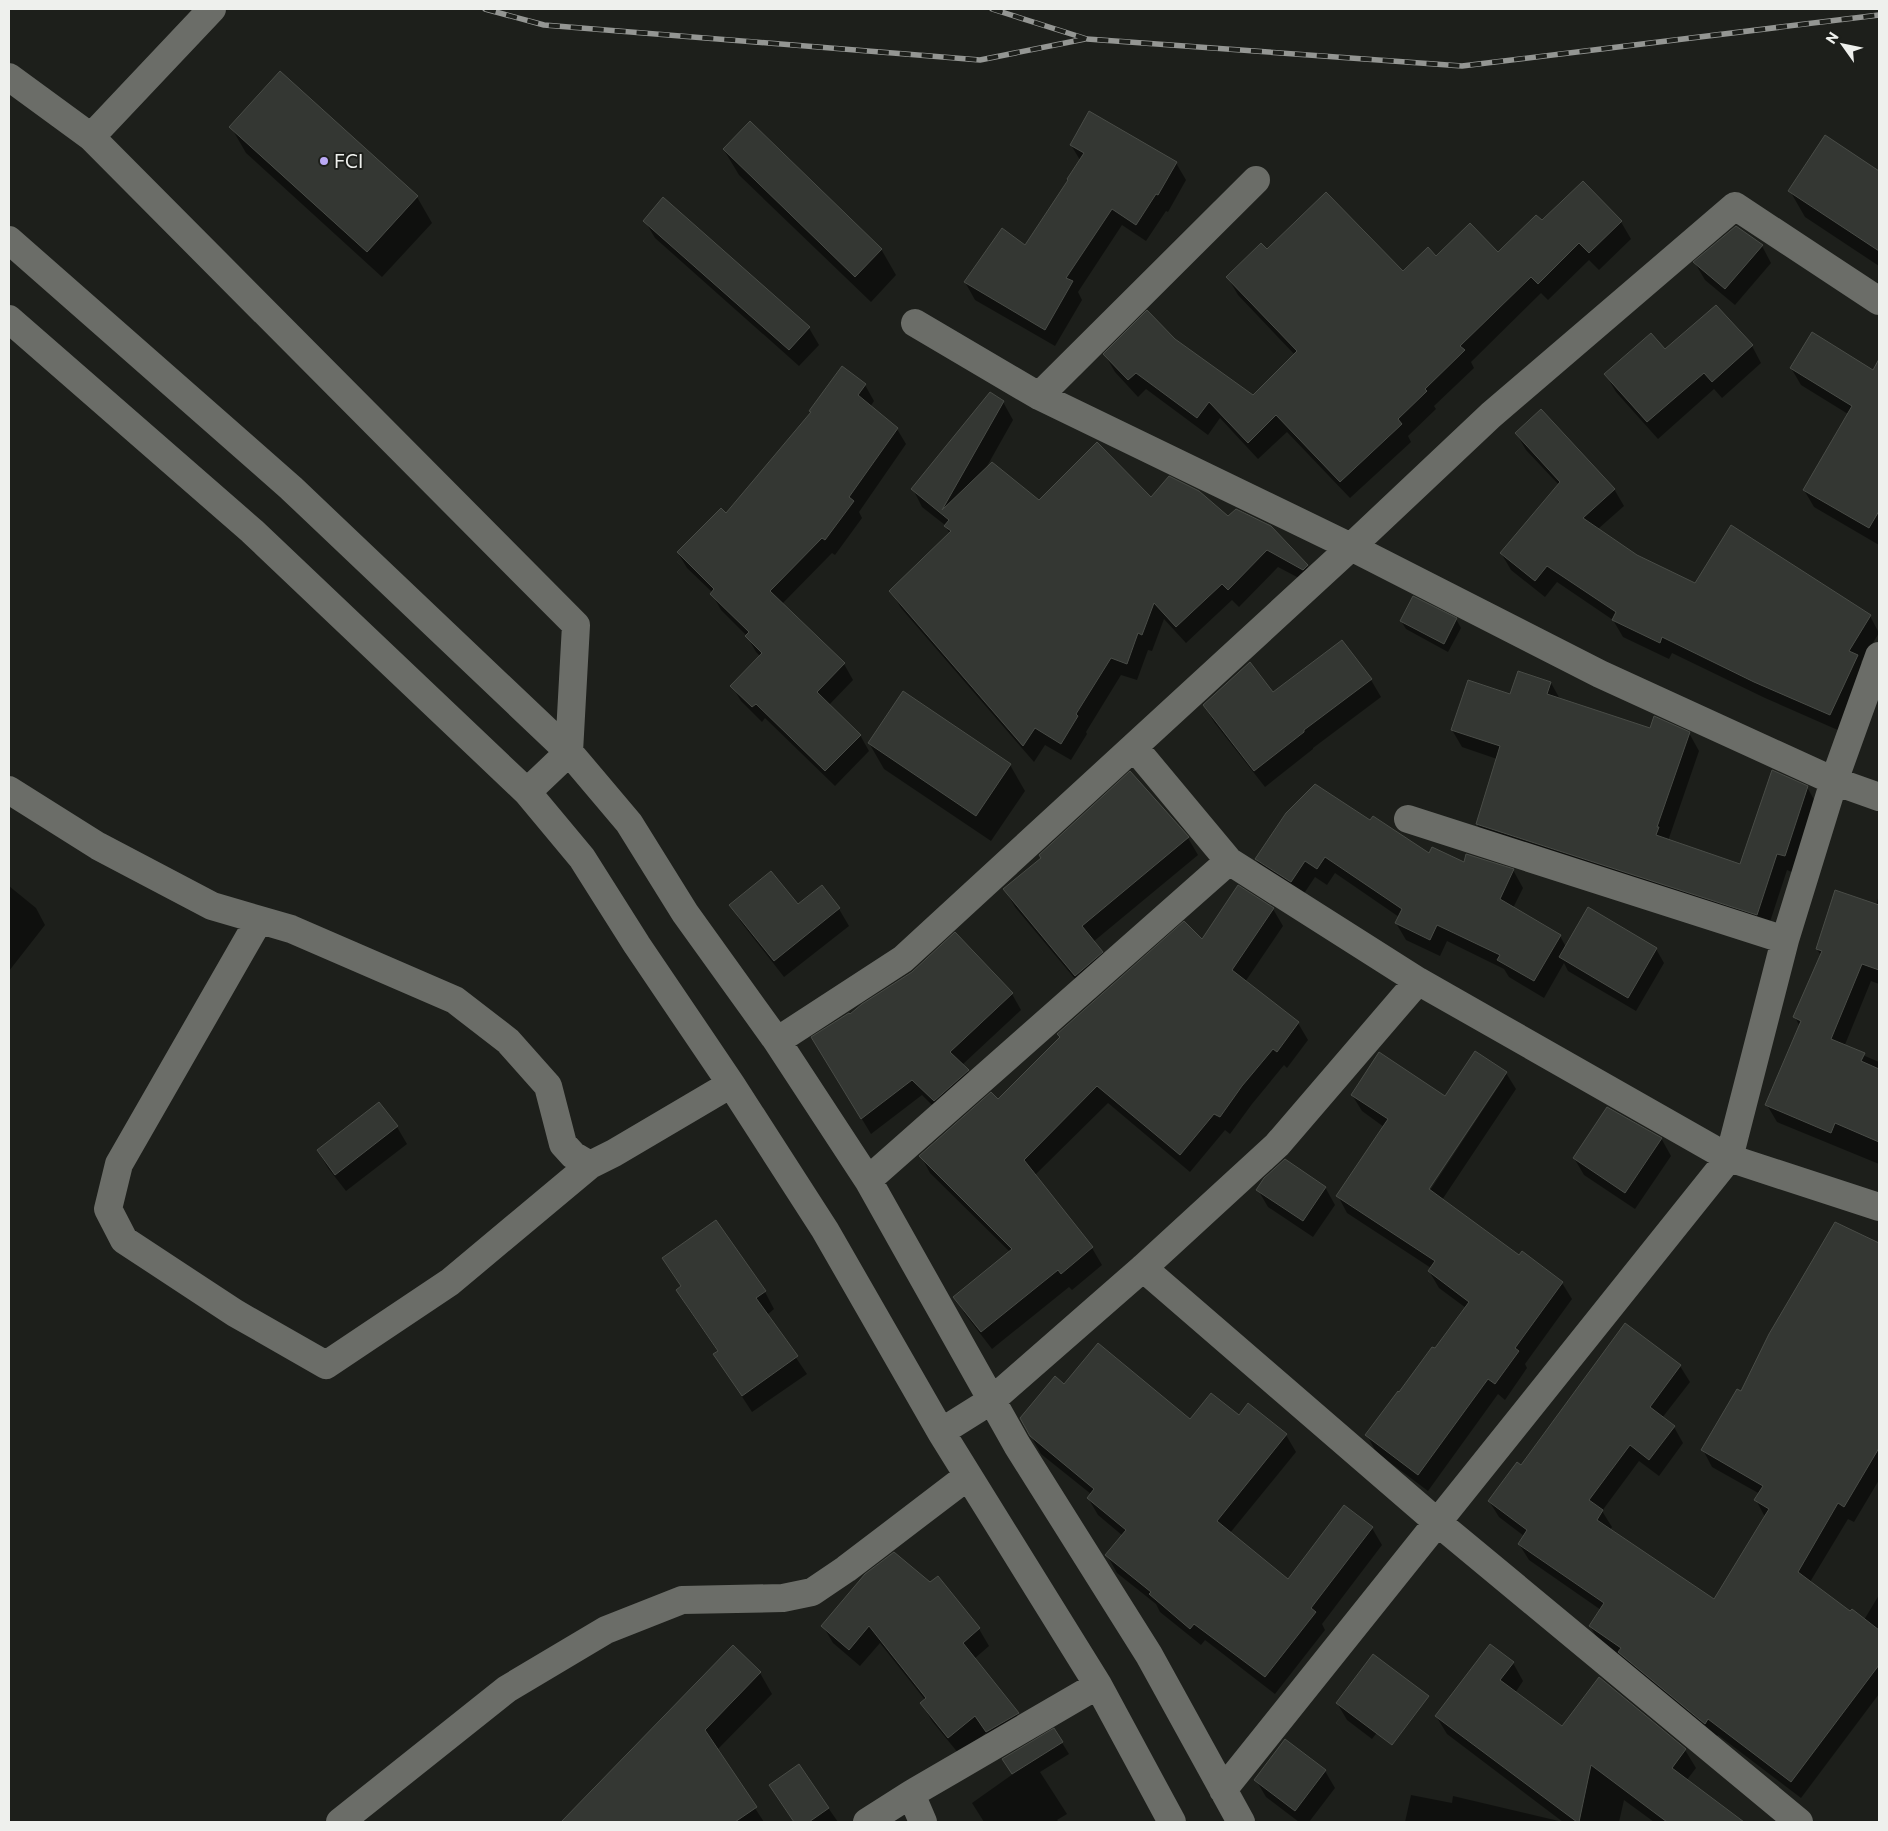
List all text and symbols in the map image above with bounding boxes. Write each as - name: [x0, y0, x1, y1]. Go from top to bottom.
- north arrow: [1818, 20, 1868, 70]
- text: N: [1822, 29, 1842, 47]
- place label: FCI: [334, 149, 363, 172]
- marker: FCI: [318, 155, 330, 167]

